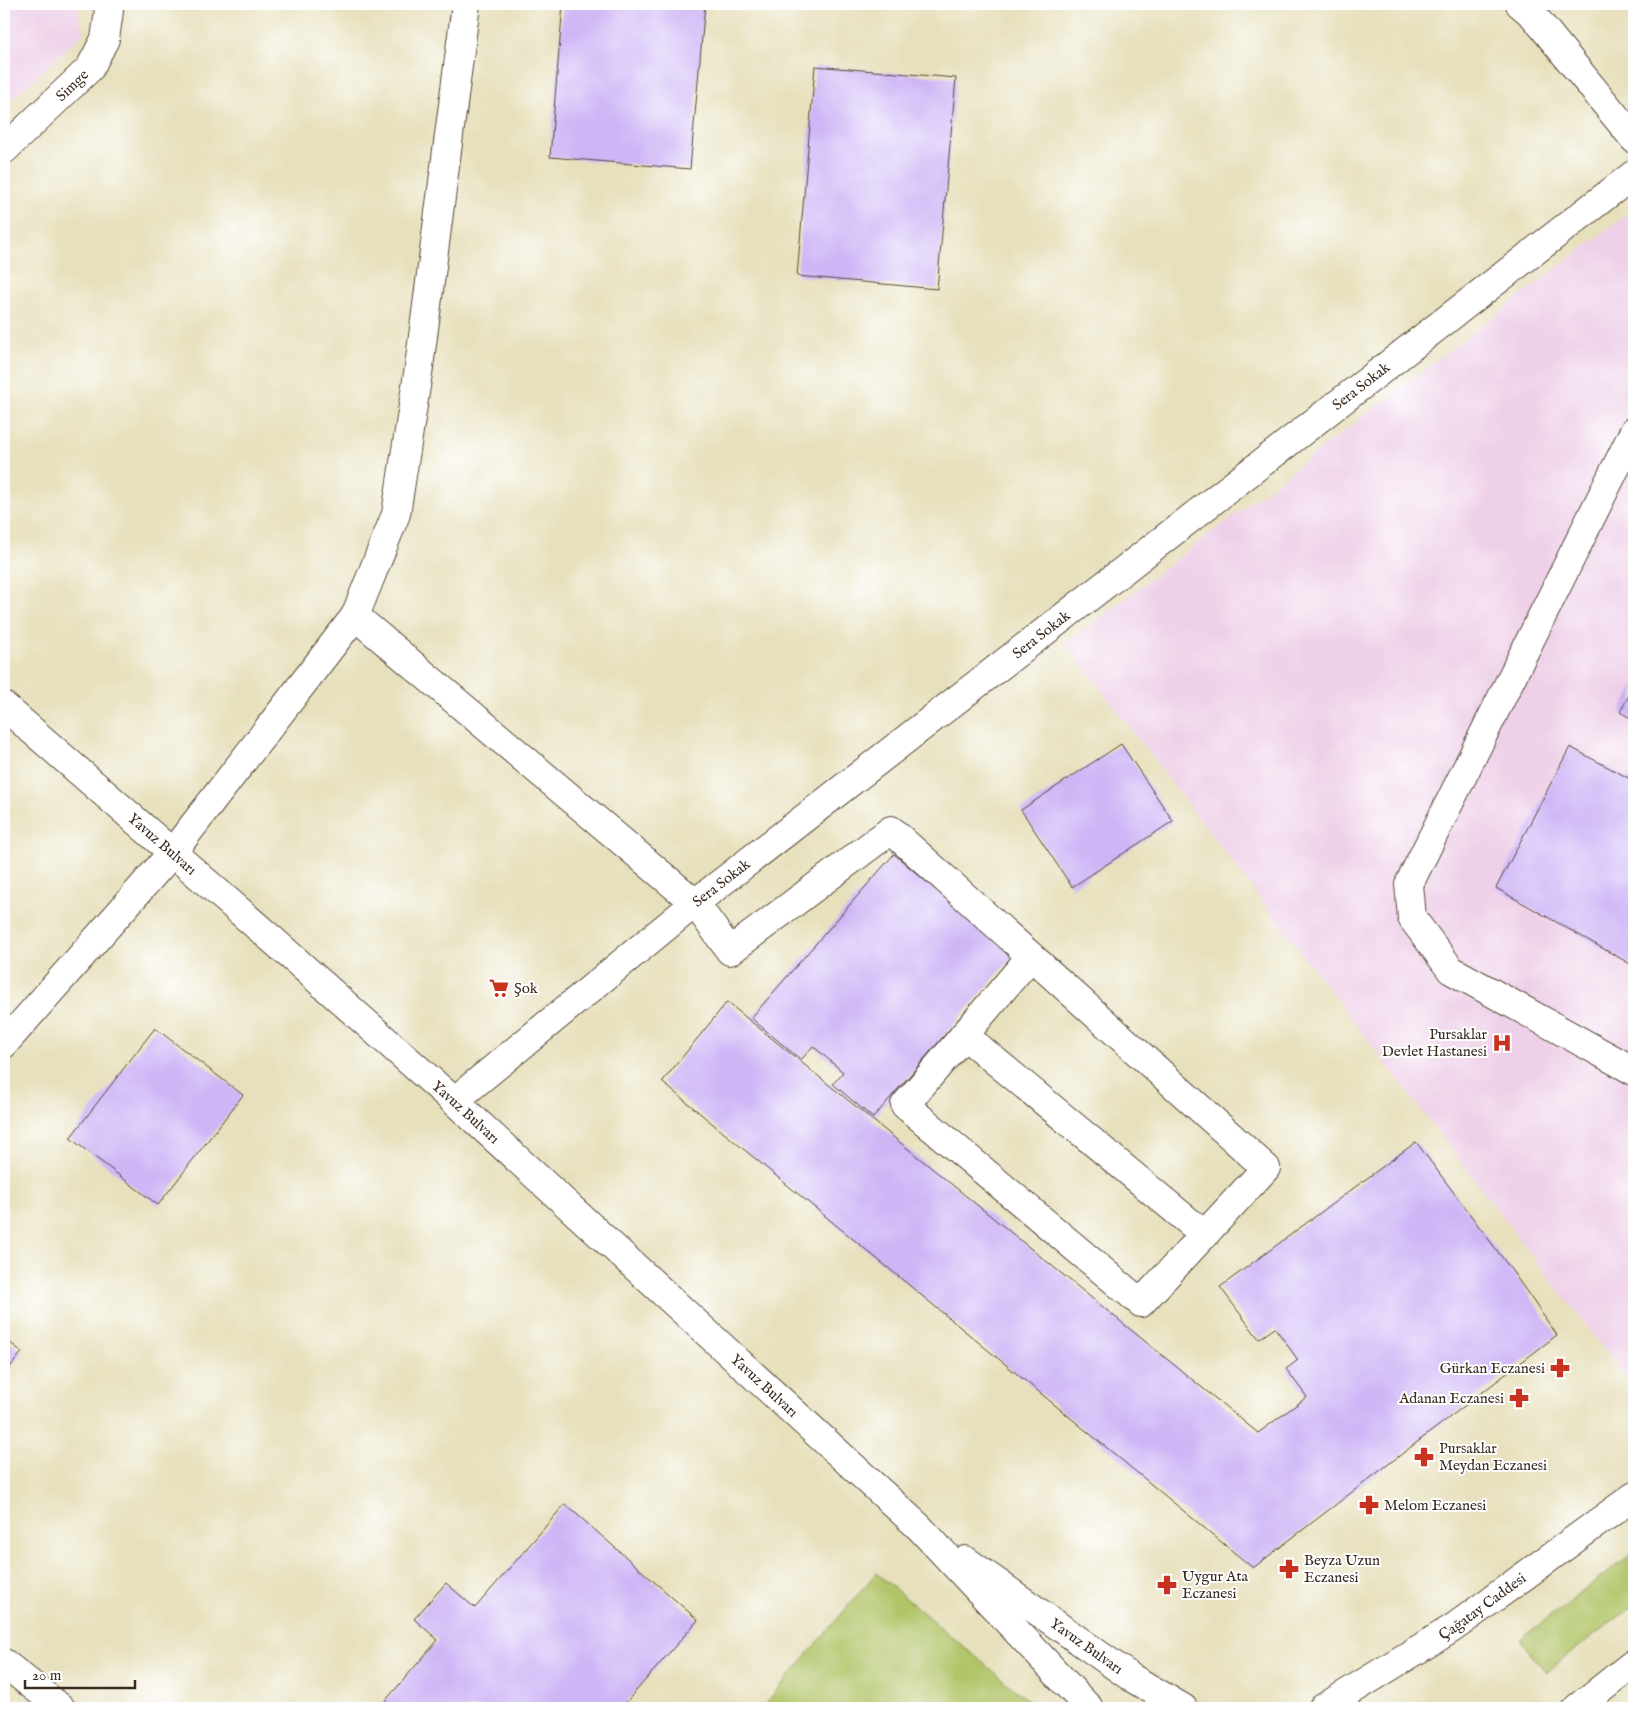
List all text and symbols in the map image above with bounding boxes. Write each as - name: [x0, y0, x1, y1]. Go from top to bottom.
- street label: Simge: [52, 65, 93, 105]
- street label: Sera Sokak: [1328, 357, 1394, 414]
- street label: Sera Sokak: [1008, 605, 1075, 663]
- street label: Yavuz Bulvarı: [124, 809, 201, 879]
- street label: Sera Sokak: [688, 854, 755, 911]
- supermarket icon: Şok: [488, 977, 510, 999]
- place label: Şok: [514, 979, 539, 998]
- place label: Pursaklar Devlet Hastanesi: [1382, 1025, 1487, 1061]
- hospital icon: Pursaklar Devlet Hastanesi: [1491, 1032, 1513, 1054]
- street label: Yavuz Bulvarı: [428, 1076, 504, 1148]
- street label: Yavuz Bulvarı: [727, 1350, 802, 1421]
- pharmacy icon: Gürkan Eczanesi: [1549, 1357, 1571, 1379]
- place label: Gürkan Eczanesi: [1440, 1359, 1545, 1378]
- pharmacy icon: Adanan Eczanesi: [1508, 1387, 1530, 1409]
- place label: Adanan Eczanesi: [1398, 1389, 1504, 1408]
- place label: Pursaklar Meydan Eczanesi: [1439, 1439, 1547, 1475]
- pharmacy icon: Pursaklar Meydan Eczanesi: [1413, 1446, 1435, 1468]
- pharmacy icon: Melom Eczanesi: [1358, 1494, 1380, 1516]
- place label: Melom Eczanesi: [1384, 1496, 1486, 1515]
- place label: Beyza Uzun Eczanesi: [1304, 1551, 1380, 1587]
- pharmacy icon: Beyza Uzun Eczanesi: [1278, 1558, 1300, 1580]
- place label: Uygur Ata Eczanesi: [1182, 1567, 1249, 1603]
- street label: Çağatay Caddesi: [1435, 1568, 1530, 1644]
- pharmacy icon: Uygur Ata Eczanesi: [1156, 1574, 1178, 1596]
- street label: Yavuz Bulvarı: [1046, 1614, 1127, 1678]
- scale bar: [25, 1657, 135, 1689]
- text: 20 m: [32, 1666, 62, 1685]

